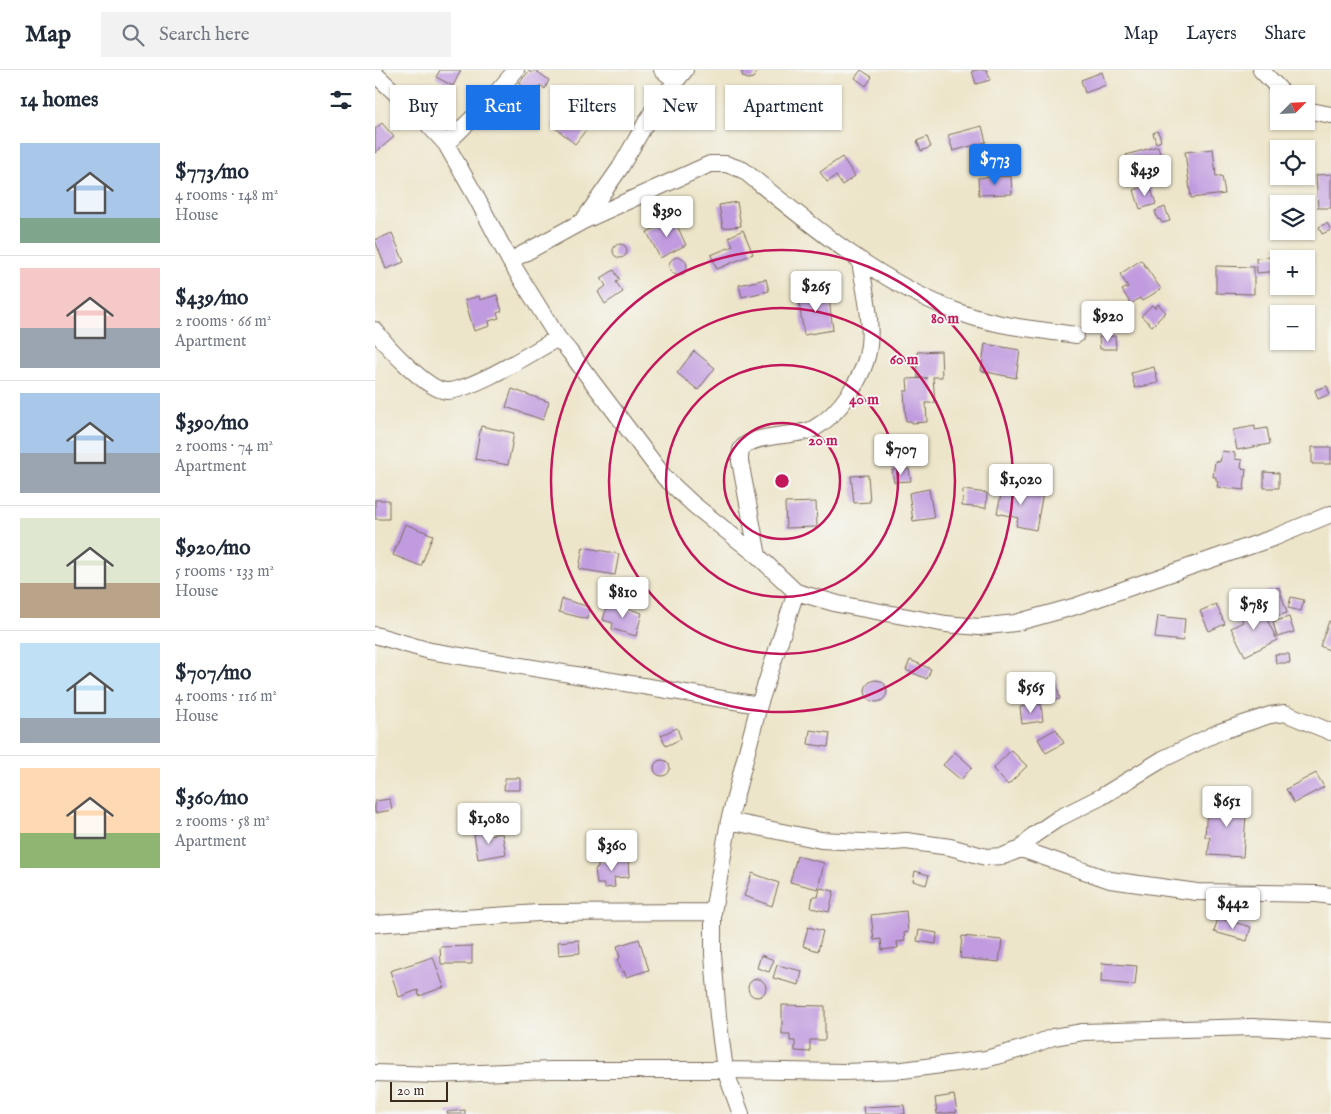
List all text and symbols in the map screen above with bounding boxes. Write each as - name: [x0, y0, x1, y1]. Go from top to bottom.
- search box: [101, 12, 451, 57]
- text: Map: [25, 19, 71, 50]
- icon: search: [119, 21, 147, 49]
- text: Search here: [159, 23, 250, 47]
- text: Map: [1124, 23, 1158, 46]
- text: Layers: [1186, 23, 1237, 46]
- text: Share: [1265, 23, 1306, 46]
- chip: Buy: [390, 85, 456, 130]
- chip: Rent: [466, 85, 540, 130]
- chip: Filters: [550, 85, 634, 130]
- chip: New: [644, 85, 715, 130]
- chip: Apartment: [725, 85, 842, 130]
- north arrow: [1270, 85, 1315, 130]
- map controls: [1270, 85, 1315, 350]
- icon: filters: [327, 86, 355, 114]
- text: 14 homes: [20, 87, 98, 114]
- button: locate: [1270, 140, 1315, 185]
- pin: $773: [965, 144, 1025, 186]
- text: $773: [980, 150, 1010, 170]
- pin: $439: [1115, 154, 1175, 197]
- text: $773/mo: [175, 159, 249, 186]
- text: $439: [1130, 161, 1160, 181]
- icon: home: [60, 163, 120, 223]
- text: 4 rooms · 148 m²: [175, 186, 278, 206]
- button: layers: [1270, 195, 1315, 240]
- pin: $390: [637, 196, 697, 238]
- text: $390: [652, 202, 682, 222]
- text: House: [175, 206, 218, 226]
- button: +: [1270, 250, 1315, 295]
- pin: $265: [786, 270, 846, 313]
- text: $265: [802, 277, 830, 297]
- text: $439/mo: [175, 285, 248, 312]
- icon: home: [60, 288, 120, 348]
- pin: $920: [1078, 300, 1138, 343]
- button: −: [1270, 305, 1315, 350]
- text: $920: [1092, 307, 1124, 327]
- text: 80 m: [931, 309, 959, 328]
- text: 2 rooms · 66 m²: [175, 312, 271, 332]
- text: Apartment: [175, 332, 246, 352]
- text: 60 m: [890, 350, 919, 369]
- text: 40 m: [849, 390, 879, 409]
- text: $390/mo: [175, 410, 249, 437]
- icon: home: [60, 413, 120, 473]
- text: 20 m: [808, 431, 838, 450]
- pin: $707: [871, 434, 931, 476]
- text: 2 rooms · 74 m²: [175, 437, 273, 457]
- text: $707: [885, 440, 917, 460]
- text: Apartment: [175, 457, 246, 477]
- pin: $1,020: [980, 464, 1062, 506]
- text: $1,020: [1000, 470, 1042, 490]
- centre of rings: [773, 472, 791, 490]
- text: $920/mo: [175, 535, 251, 562]
- icon: home: [60, 538, 120, 598]
- text: 5 rooms · 133 m²: [175, 562, 274, 582]
- pin: $810: [593, 576, 653, 619]
- text: House: [175, 582, 218, 602]
- text: $810: [609, 583, 637, 603]
- pin: $785: [1224, 588, 1284, 631]
- text: $785: [1240, 595, 1268, 615]
- text: $707/mo: [175, 660, 251, 687]
- icon: home: [60, 663, 120, 723]
- pin: $565: [1001, 672, 1061, 714]
- text: $565: [1017, 678, 1045, 698]
- text: 4 rooms · 116 m²: [175, 687, 277, 707]
- text: House: [175, 707, 218, 727]
- text: $360/mo: [175, 785, 248, 812]
- pin: $651: [1197, 786, 1257, 828]
- icon: home: [60, 788, 120, 848]
- text: $651: [1213, 792, 1241, 812]
- pin: $1,080: [448, 802, 530, 845]
- text: $1,080: [468, 809, 510, 829]
- text: 2 rooms · 58 m²: [175, 812, 270, 832]
- pin: $360: [582, 830, 642, 872]
- text: Apartment: [175, 832, 246, 852]
- text: $360: [597, 836, 627, 856]
- pin: $442: [1203, 888, 1263, 930]
- text: $442: [1217, 894, 1249, 914]
- scale bar: [390, 1079, 447, 1102]
- text: 20 m: [397, 1082, 424, 1100]

